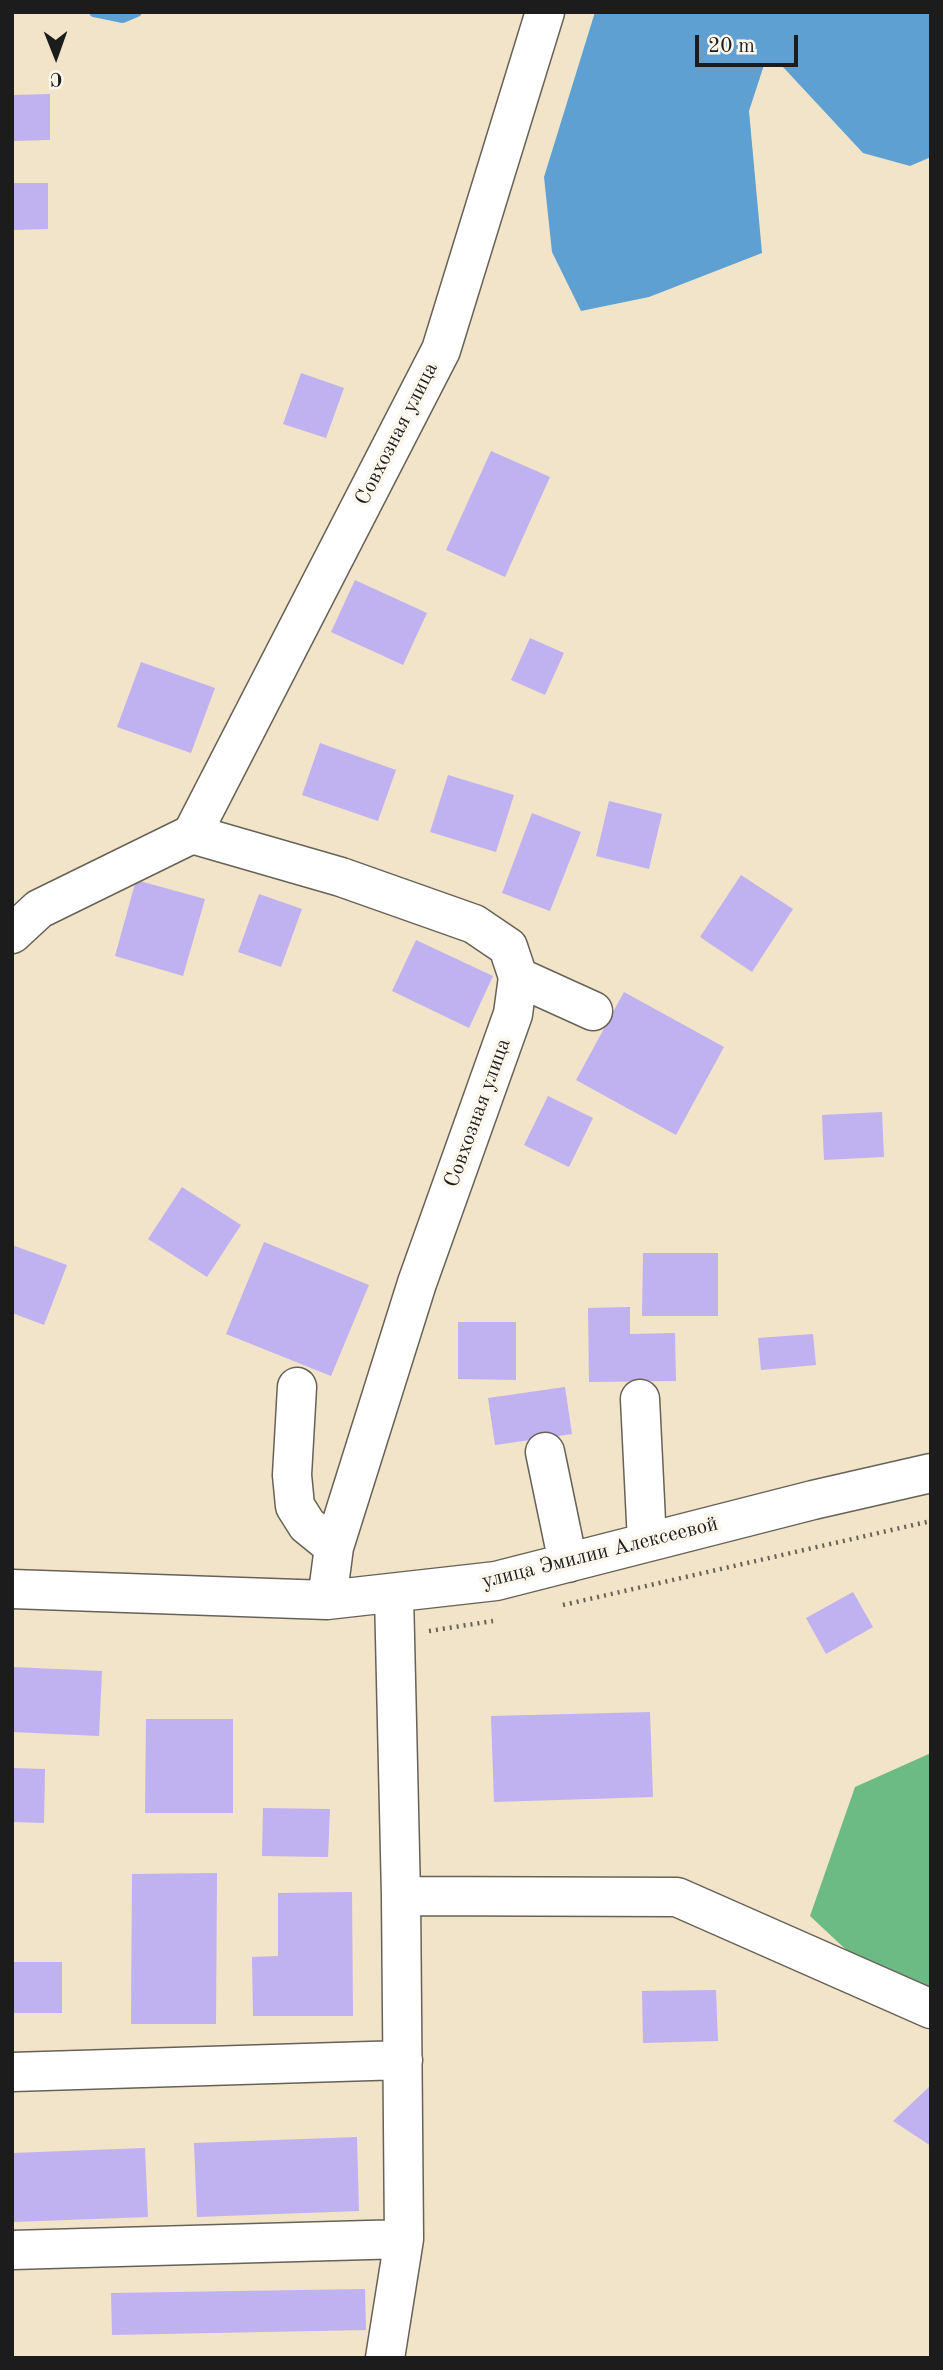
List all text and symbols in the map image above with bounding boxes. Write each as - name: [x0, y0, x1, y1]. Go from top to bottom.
- north arrow: [21, 21, 91, 91]
- scale bar: [698, 21, 801, 65]
- text: 20 m: [708, 36, 755, 57]
- text: С: [50, 68, 63, 87]
- street label: Совхозная улица: [350, 358, 444, 510]
- street label: Совхозная улица: [439, 1035, 517, 1191]
- street label: улица Эмилии Алексеевой: [479, 1511, 721, 1595]

